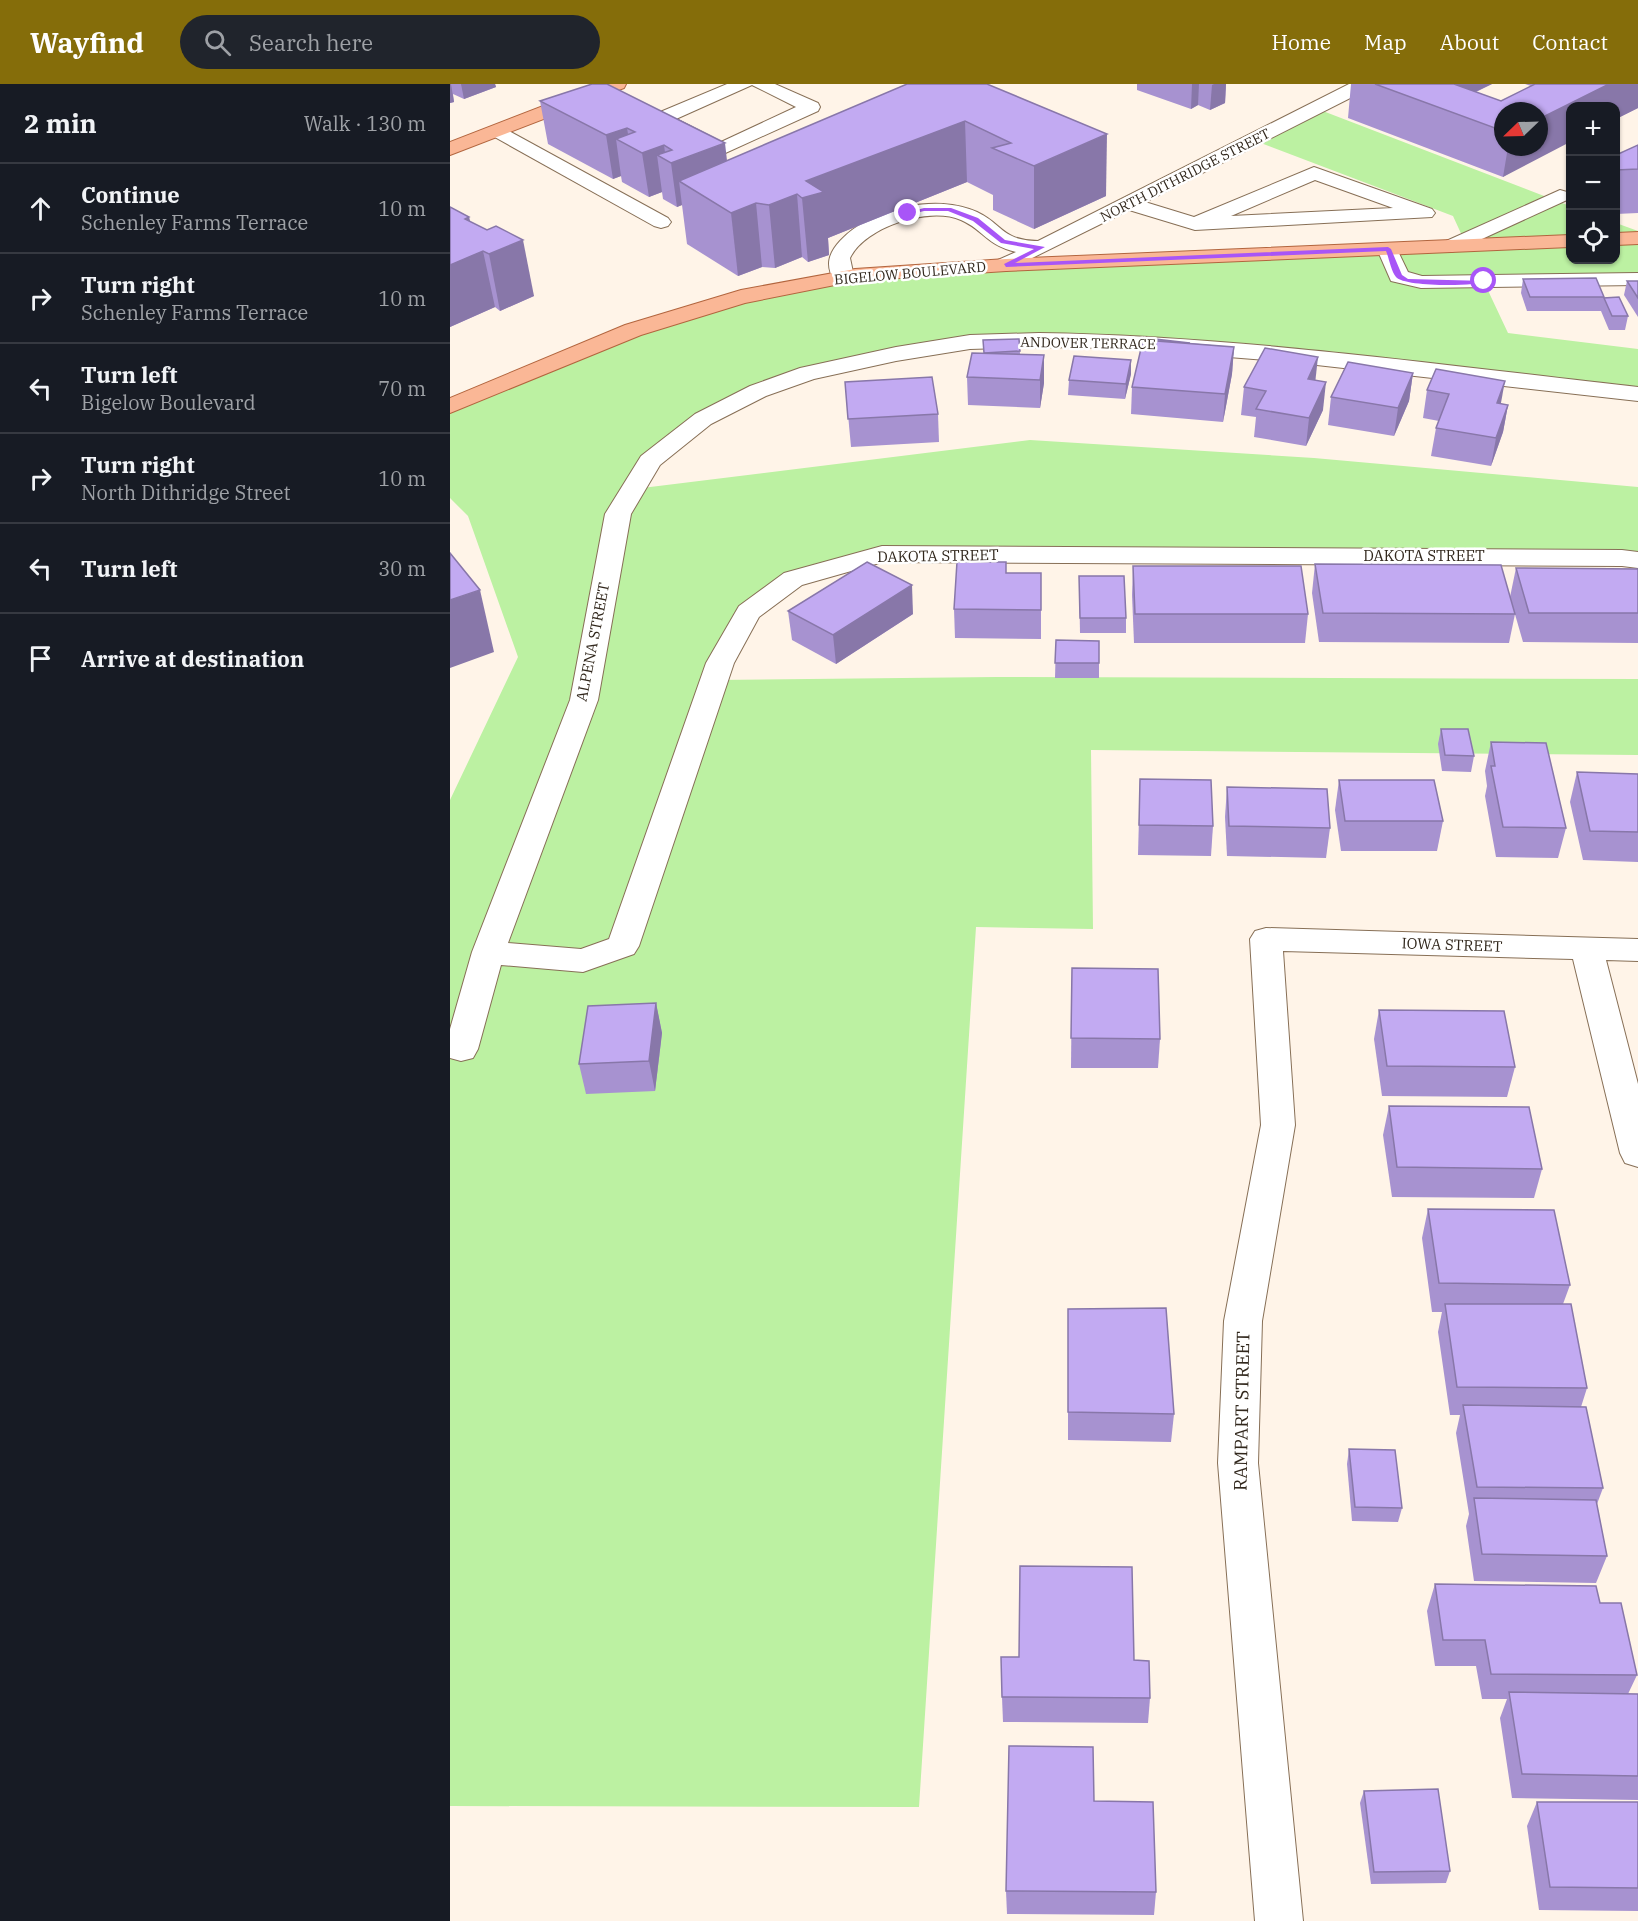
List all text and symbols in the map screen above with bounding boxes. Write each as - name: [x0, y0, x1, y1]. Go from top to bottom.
- search box: [180, 15, 600, 69]
- text: Wayfind: [30, 24, 144, 61]
- icon: search: [201, 26, 234, 59]
- text: Search here: [249, 28, 373, 57]
- text: Home: [1271, 28, 1331, 56]
- text: Map: [1364, 28, 1407, 56]
- text: About: [1440, 28, 1499, 56]
- text: Contact: [1532, 28, 1608, 56]
- north arrow: [1494, 102, 1548, 156]
- map controls: [1566, 102, 1620, 264]
- button: +: [1566, 102, 1620, 156]
- text: 2 min: [24, 106, 97, 140]
- text: Walk · 130 m: [304, 110, 426, 137]
- street label: NORTH DITHRIDGE STREET: [1097, 124, 1273, 226]
- button: −: [1566, 156, 1620, 210]
- text: Continue: [81, 180, 180, 209]
- icon: ahead: [24, 192, 57, 225]
- text: 10 m: [378, 195, 426, 222]
- route end: [894, 199, 920, 225]
- text: Schenley Farms Terrace: [81, 209, 308, 236]
- button: locate: [1566, 210, 1620, 264]
- street label: BIGELOW BOULEVARD: [833, 257, 987, 289]
- route start: [1470, 267, 1496, 293]
- text: Turn right: [81, 270, 195, 299]
- icon: right: [24, 282, 57, 315]
- text: 10 m: [378, 285, 426, 312]
- text: Schenley Farms Terrace: [81, 299, 308, 326]
- street label: ANDOVER TERRACE: [1020, 333, 1156, 353]
- text: Turn left: [81, 360, 177, 389]
- icon: left: [24, 372, 57, 405]
- text: 70 m: [378, 375, 426, 402]
- text: Bigelow Boulevard: [81, 389, 256, 416]
- text: Turn right: [81, 450, 195, 479]
- icon: right: [24, 462, 57, 495]
- text: 10 m: [378, 465, 426, 492]
- text: North Dithridge Street: [81, 479, 291, 506]
- street label: DAKOTA STREET: [877, 545, 999, 566]
- street label: DAKOTA STREET: [1363, 546, 1485, 565]
- icon: left: [24, 552, 57, 585]
- text: Turn left: [81, 554, 177, 583]
- text: 30 m: [378, 555, 426, 582]
- street label: ALPENA STREET: [572, 581, 613, 703]
- icon: arrive: [24, 642, 57, 675]
- text: Arrive at destination: [81, 644, 304, 673]
- street label: IOWA STREET: [1401, 933, 1503, 956]
- street label: RAMPART STREET: [1229, 1331, 1254, 1491]

